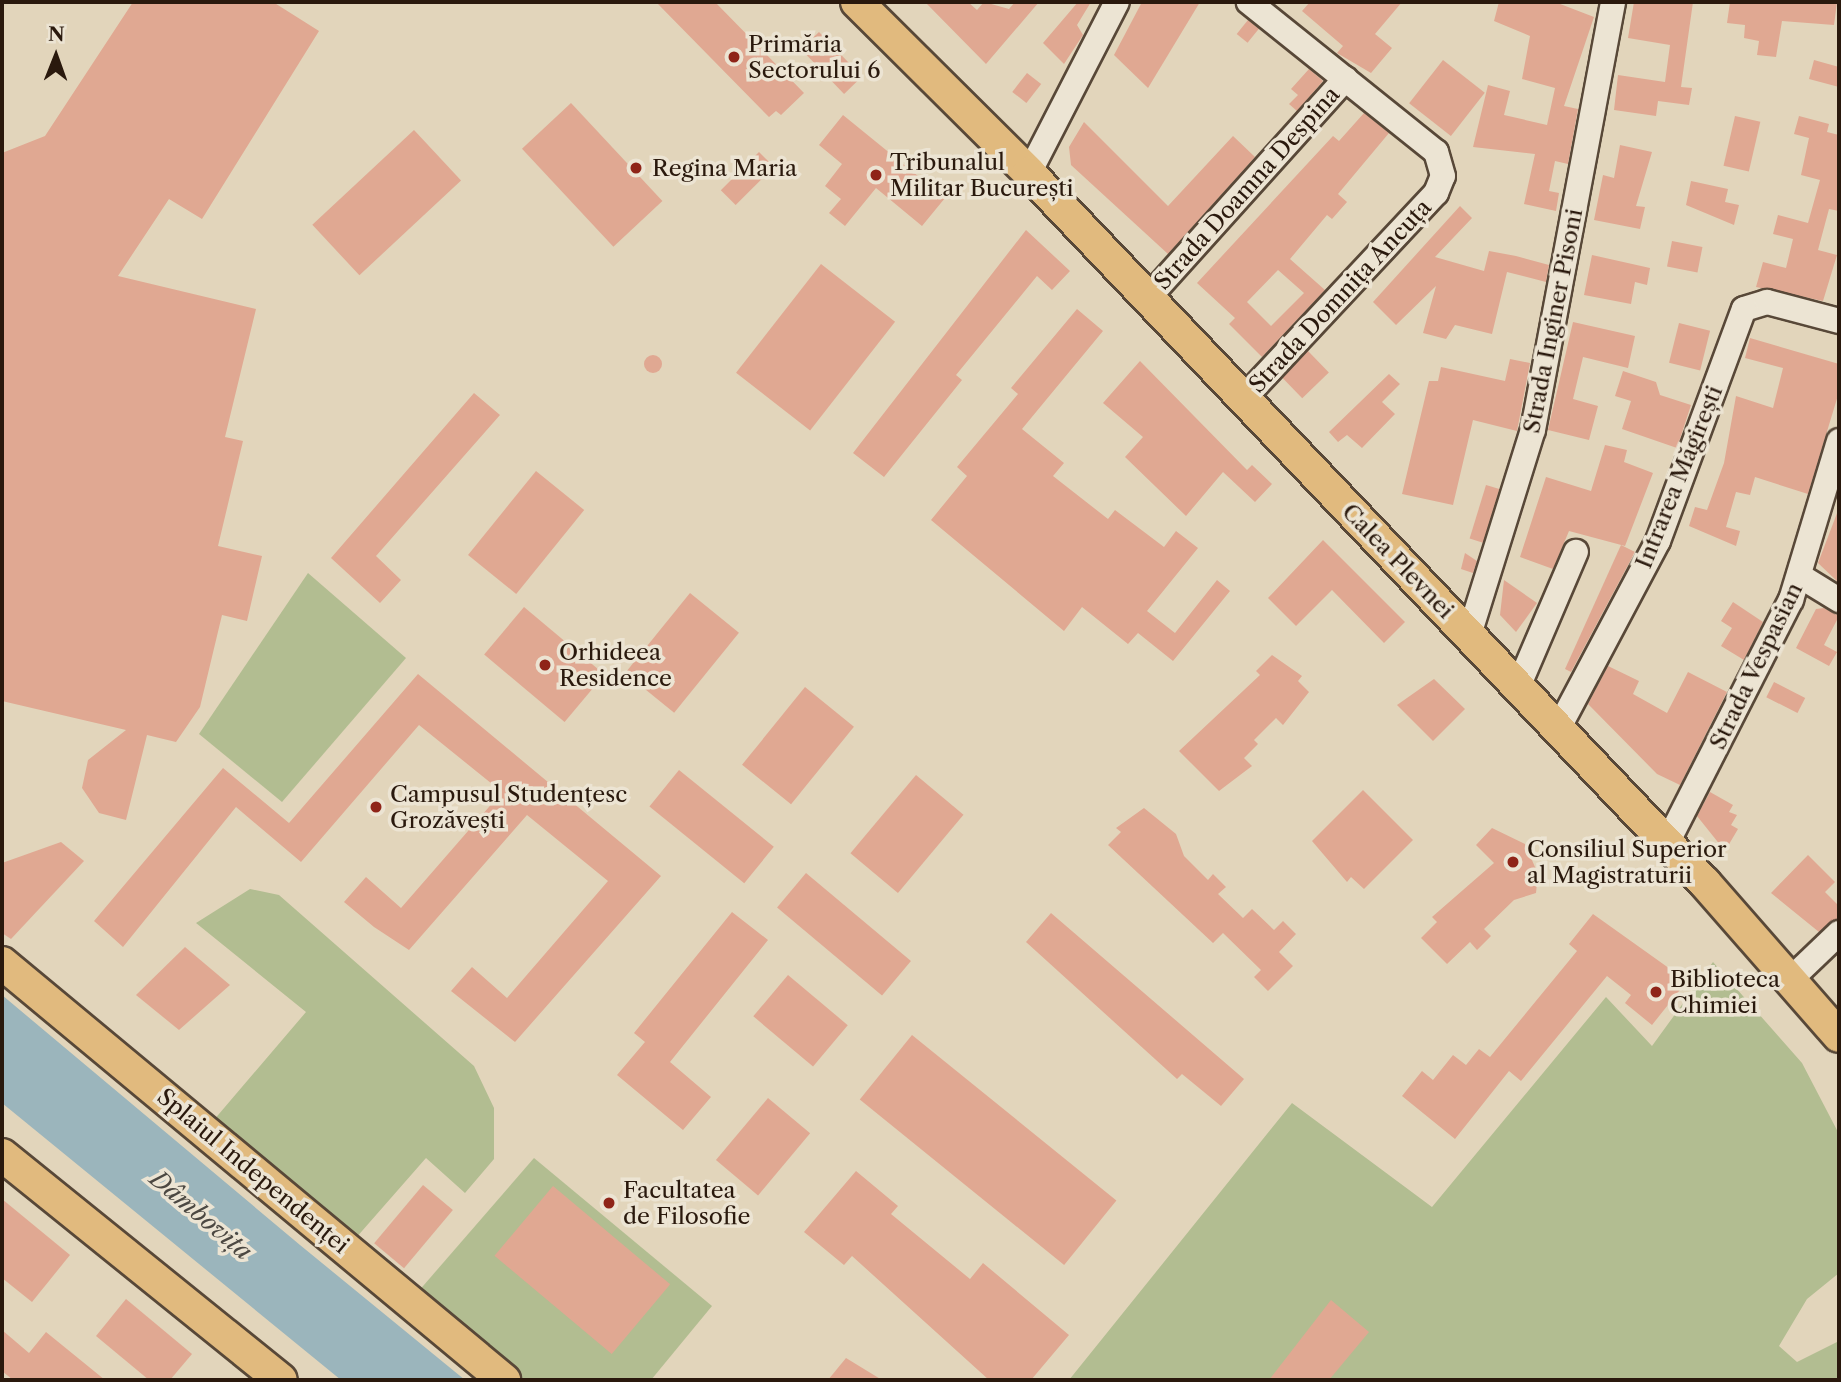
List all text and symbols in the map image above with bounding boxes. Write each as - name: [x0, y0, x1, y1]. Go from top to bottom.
- north arrow: [21, 21, 91, 91]
- text: N: [48, 23, 65, 46]
- place label: Primăria Sectorului 6: [748, 30, 880, 84]
- marker: Primăria Sectorului 6: [726, 49, 742, 65]
- street label: Strada Doamna Despina: [1148, 81, 1346, 295]
- place label: Tribunalul Militar București: [890, 148, 1074, 202]
- place label: Regina Maria: [652, 154, 797, 182]
- marker: Regina Maria: [626, 158, 646, 178]
- marker: Tribunalul Militar București: [868, 167, 884, 183]
- street label: Strada Domnița Ancuța: [1243, 193, 1437, 399]
- street label: Strada Inginer Pisoni: [1518, 206, 1588, 436]
- street label: Intrarea Măgirești: [1630, 381, 1728, 573]
- street label: Calea Plevnei: [1336, 498, 1460, 624]
- street label: Strada Vespasian: [1703, 578, 1809, 754]
- place label: Orhideea Residence: [559, 638, 672, 692]
- marker: Orhideea Residence: [537, 657, 553, 673]
- place label: Campusul Studențesc Grozăvești: [390, 780, 627, 834]
- marker: Campusul Studențesc Grozăvești: [368, 799, 384, 815]
- place label: Consiliul Superior al Magistraturii: [1527, 835, 1727, 889]
- marker: Consiliul Superior al Magistraturii: [1505, 854, 1521, 870]
- place label: Biblioteca Chimiei: [1670, 965, 1780, 1019]
- marker: Biblioteca Chimiei: [1648, 984, 1664, 1000]
- street label: Splaiul Independenței: [152, 1083, 354, 1259]
- water label: Dâmbovița: [144, 1164, 258, 1266]
- place label: Facultatea de Filosofie: [623, 1176, 750, 1230]
- marker: Facultatea de Filosofie: [601, 1195, 617, 1211]

